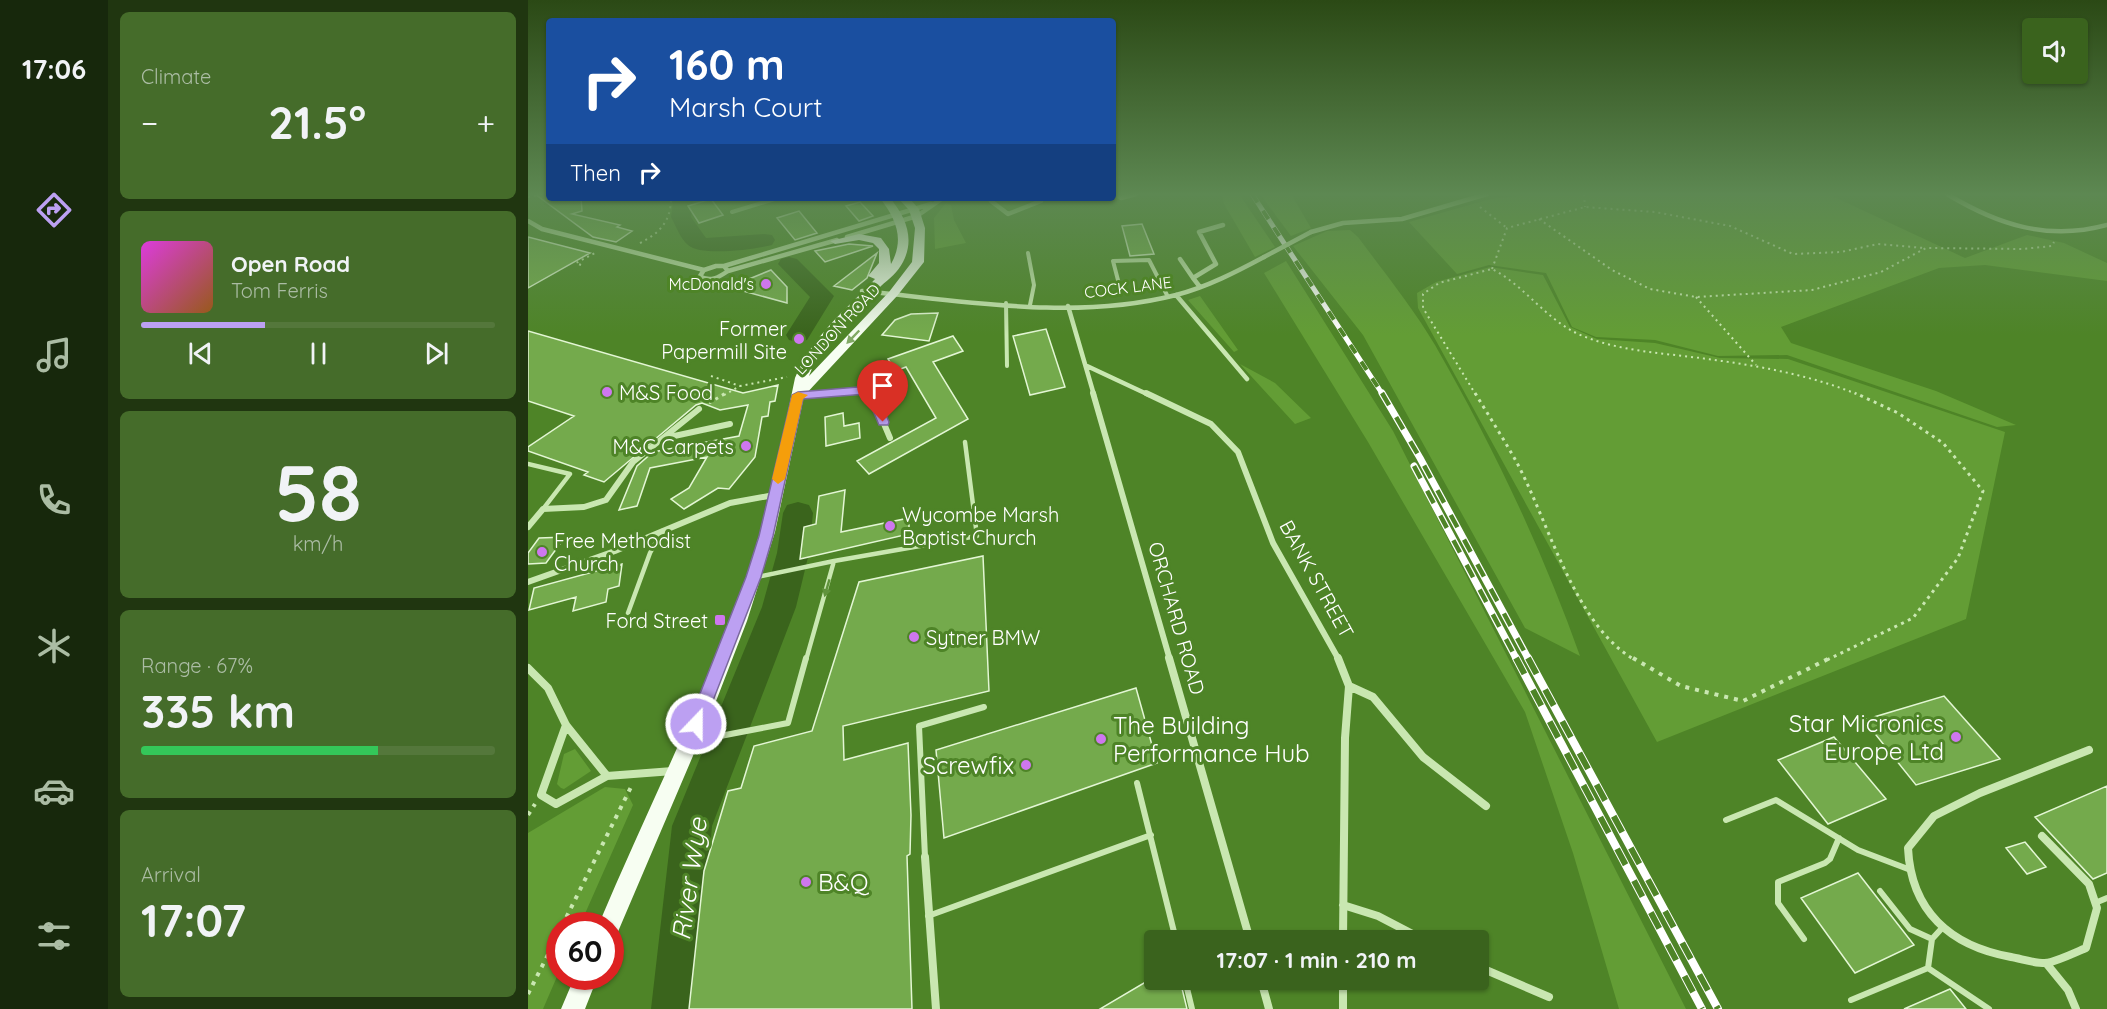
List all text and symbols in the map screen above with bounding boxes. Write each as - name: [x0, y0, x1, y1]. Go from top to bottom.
- map controls: [2022, 18, 2088, 84]
- button: sound: [2022, 18, 2088, 84]
- text: 160 m: [669, 38, 785, 91]
- icon: right: [570, 42, 648, 120]
- text: 17:06: [22, 52, 86, 86]
- text: Climate: [141, 64, 211, 89]
- text: Marsh Court: [669, 90, 822, 124]
- text: 21.5°: [268, 94, 366, 150]
- text: −: [141, 102, 158, 143]
- text: +: [476, 102, 495, 143]
- icon: right: [633, 156, 666, 189]
- text: Then: [570, 159, 621, 187]
- icon: directions: [33, 189, 75, 231]
- text: Open Road: [231, 250, 350, 278]
- street label: COCK LANE: [1083, 272, 1173, 302]
- place label: McDonald's: [668, 274, 754, 294]
- marker: McDonald's: [759, 277, 773, 291]
- text: Tom Ferris: [231, 278, 328, 303]
- street label: LONDON ROAD: [790, 280, 884, 378]
- place label: Former Papermill Site: [661, 316, 787, 364]
- one-way arrow: [846, 329, 860, 344]
- marker: Former Papermill Site: [792, 332, 806, 346]
- icon: music: [33, 334, 75, 376]
- icon: previous: [184, 337, 217, 370]
- icon: pause: [302, 337, 335, 370]
- icon: next: [420, 337, 453, 370]
- pin: [857, 360, 908, 422]
- icon: arrive: [866, 369, 899, 402]
- place label: M&S Food: [619, 380, 713, 405]
- marker: M&S Food: [600, 385, 614, 399]
- place label: M&C Carpets: [613, 434, 734, 459]
- marker: M&C Carpets: [739, 439, 753, 453]
- text: 58: [274, 443, 362, 541]
- icon: phone: [33, 479, 75, 521]
- place label: Wycombe Marsh Baptist Church: [902, 502, 1059, 550]
- street label: BANK STREET: [1274, 516, 1360, 642]
- marker: Wycombe Marsh Baptist Church: [883, 519, 897, 533]
- place label: Free Methodist Church: [554, 528, 691, 576]
- text: km/h: [293, 531, 343, 556]
- street label: ORCHARD ROAD: [1143, 539, 1211, 697]
- marker: Free Methodist Church: [535, 545, 549, 559]
- one-way arrow: [822, 579, 831, 597]
- place label: Ford Street: [605, 608, 708, 633]
- marker: Ford Street: [713, 613, 727, 627]
- icon: climate: [33, 625, 75, 667]
- place label: Sytner BMW: [926, 625, 1040, 650]
- marker: Sytner BMW: [907, 630, 921, 644]
- text: Range · 67%: [141, 653, 253, 678]
- text: 335 km: [141, 683, 295, 739]
- position arrow: [664, 692, 728, 756]
- place label: Star Micronics Europe Ltd: [1789, 708, 1944, 766]
- place label: The Building Performance Hub: [1113, 710, 1310, 768]
- marker: Star Micronics Europe Ltd: [1949, 730, 1963, 744]
- marker: The Building Performance Hub: [1094, 732, 1108, 746]
- place label: Screwfix: [922, 750, 1014, 780]
- marker: Screwfix: [1019, 758, 1033, 772]
- icon: car: [33, 770, 75, 812]
- water label: River Wye: [664, 815, 714, 942]
- text: Arrival: [141, 862, 201, 887]
- place label: B&Q: [818, 867, 870, 897]
- marker: B&Q: [799, 875, 813, 889]
- text: 17:07: [141, 892, 246, 948]
- speed limit sign: 60: [546, 912, 624, 990]
- icon: filters: [33, 915, 75, 957]
- text: 17:07 · 1 min · 210 m: [1216, 946, 1417, 974]

